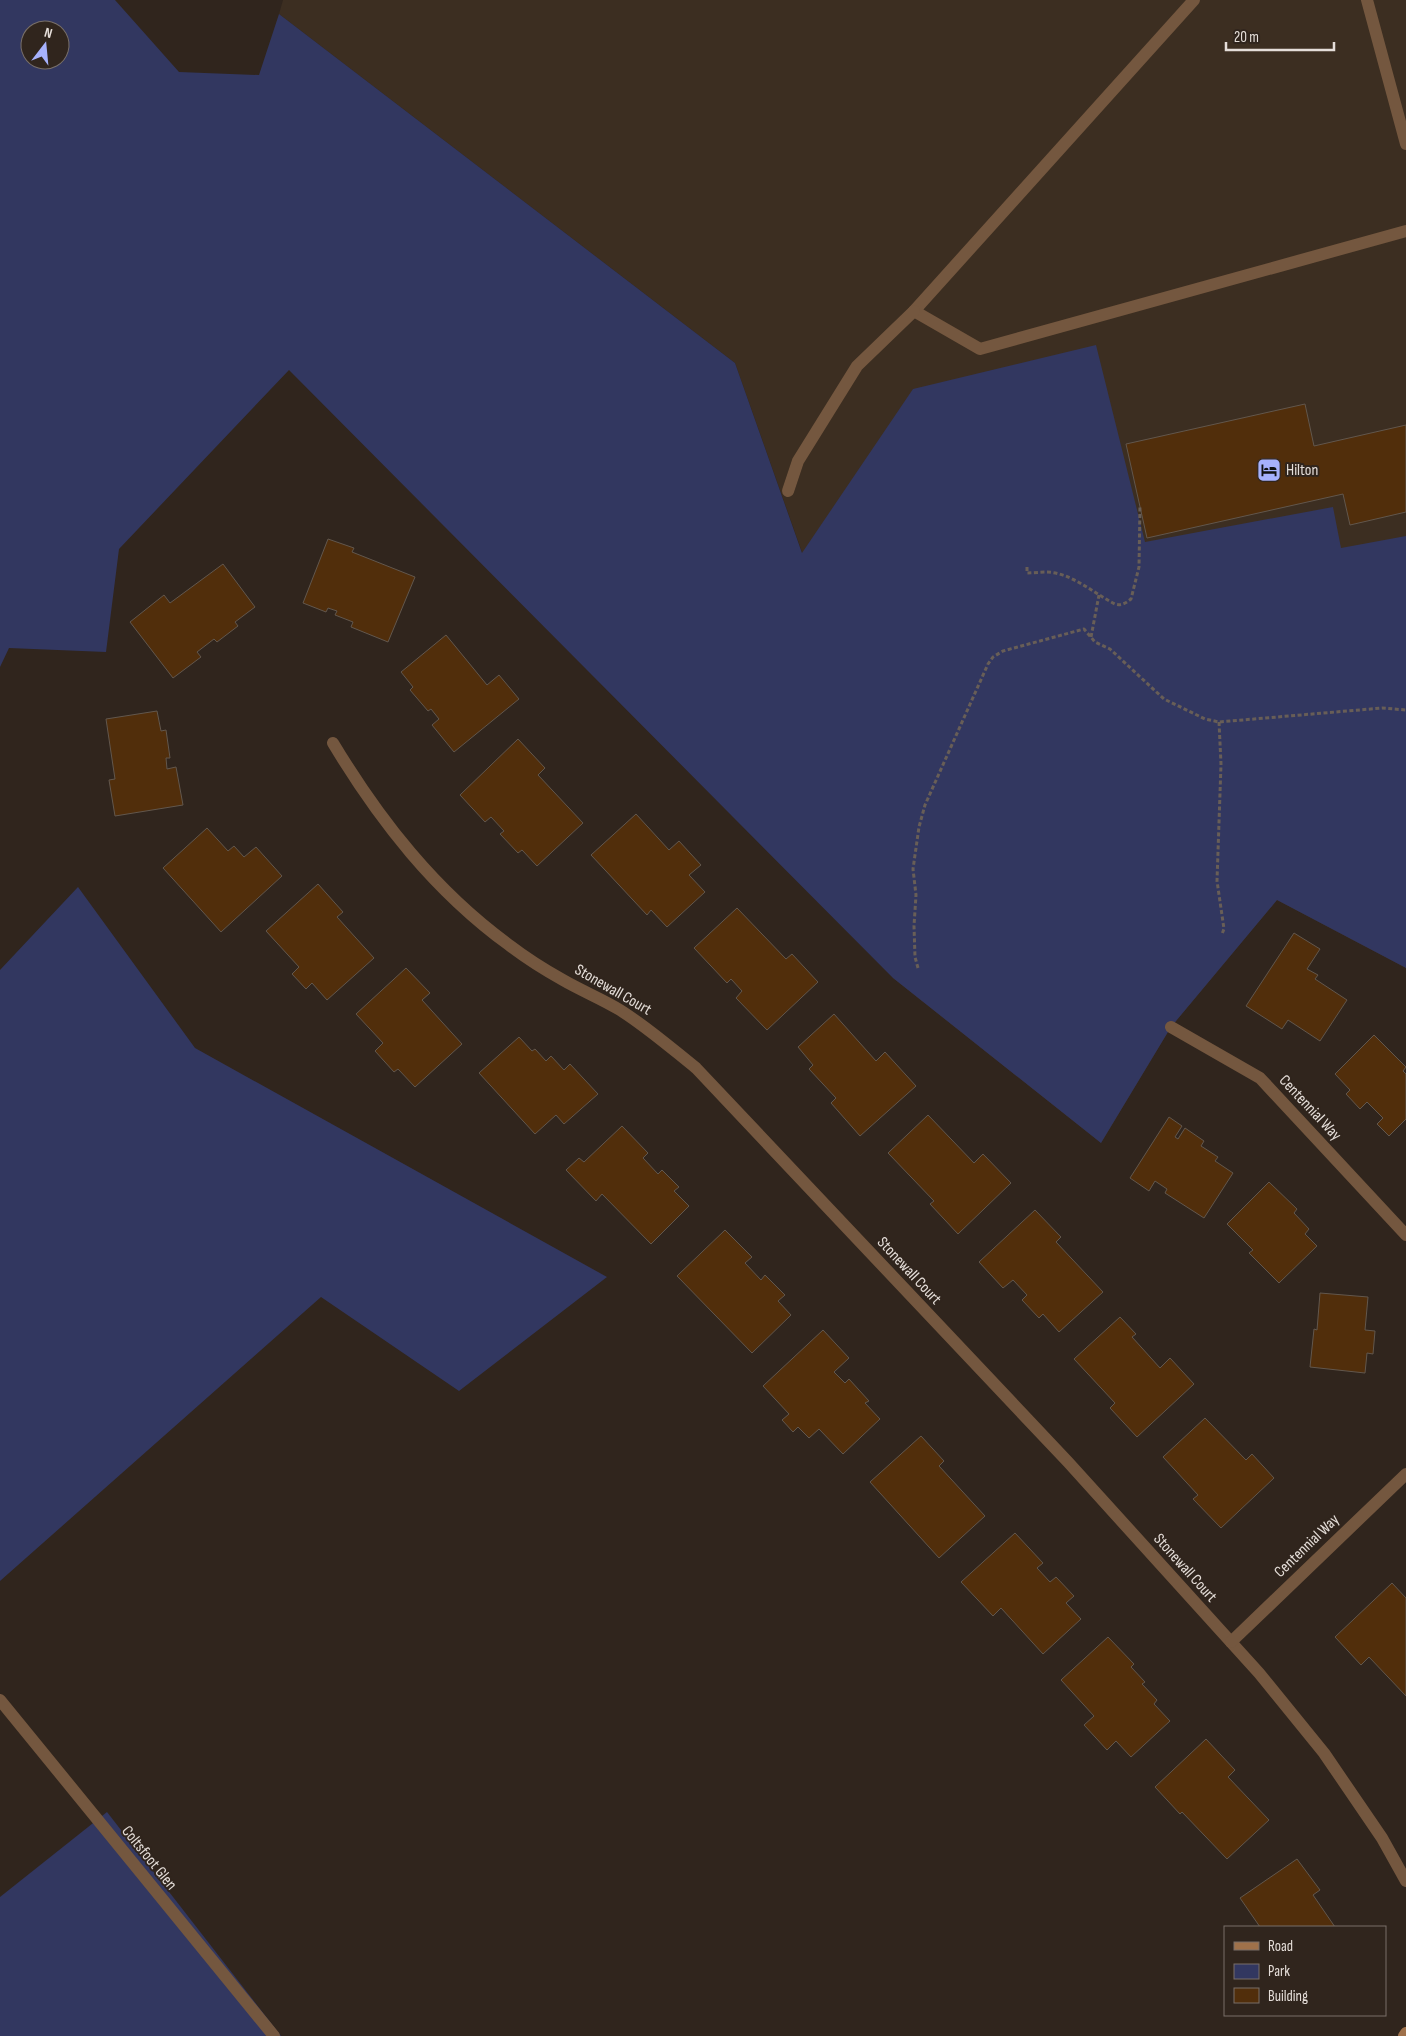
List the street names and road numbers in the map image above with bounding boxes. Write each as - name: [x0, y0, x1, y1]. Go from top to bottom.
- street label: Stonewall Court: [571, 960, 655, 1020]
- street label: Centennial Way: [1275, 1071, 1345, 1145]
- street label: Stonewall Court: [873, 1233, 945, 1309]
- street label: Centennial Way: [1271, 1510, 1343, 1582]
- street label: Stonewall Court: [1149, 1530, 1221, 1606]
- street label: Coltsfoot Glen: [117, 1822, 181, 1894]

